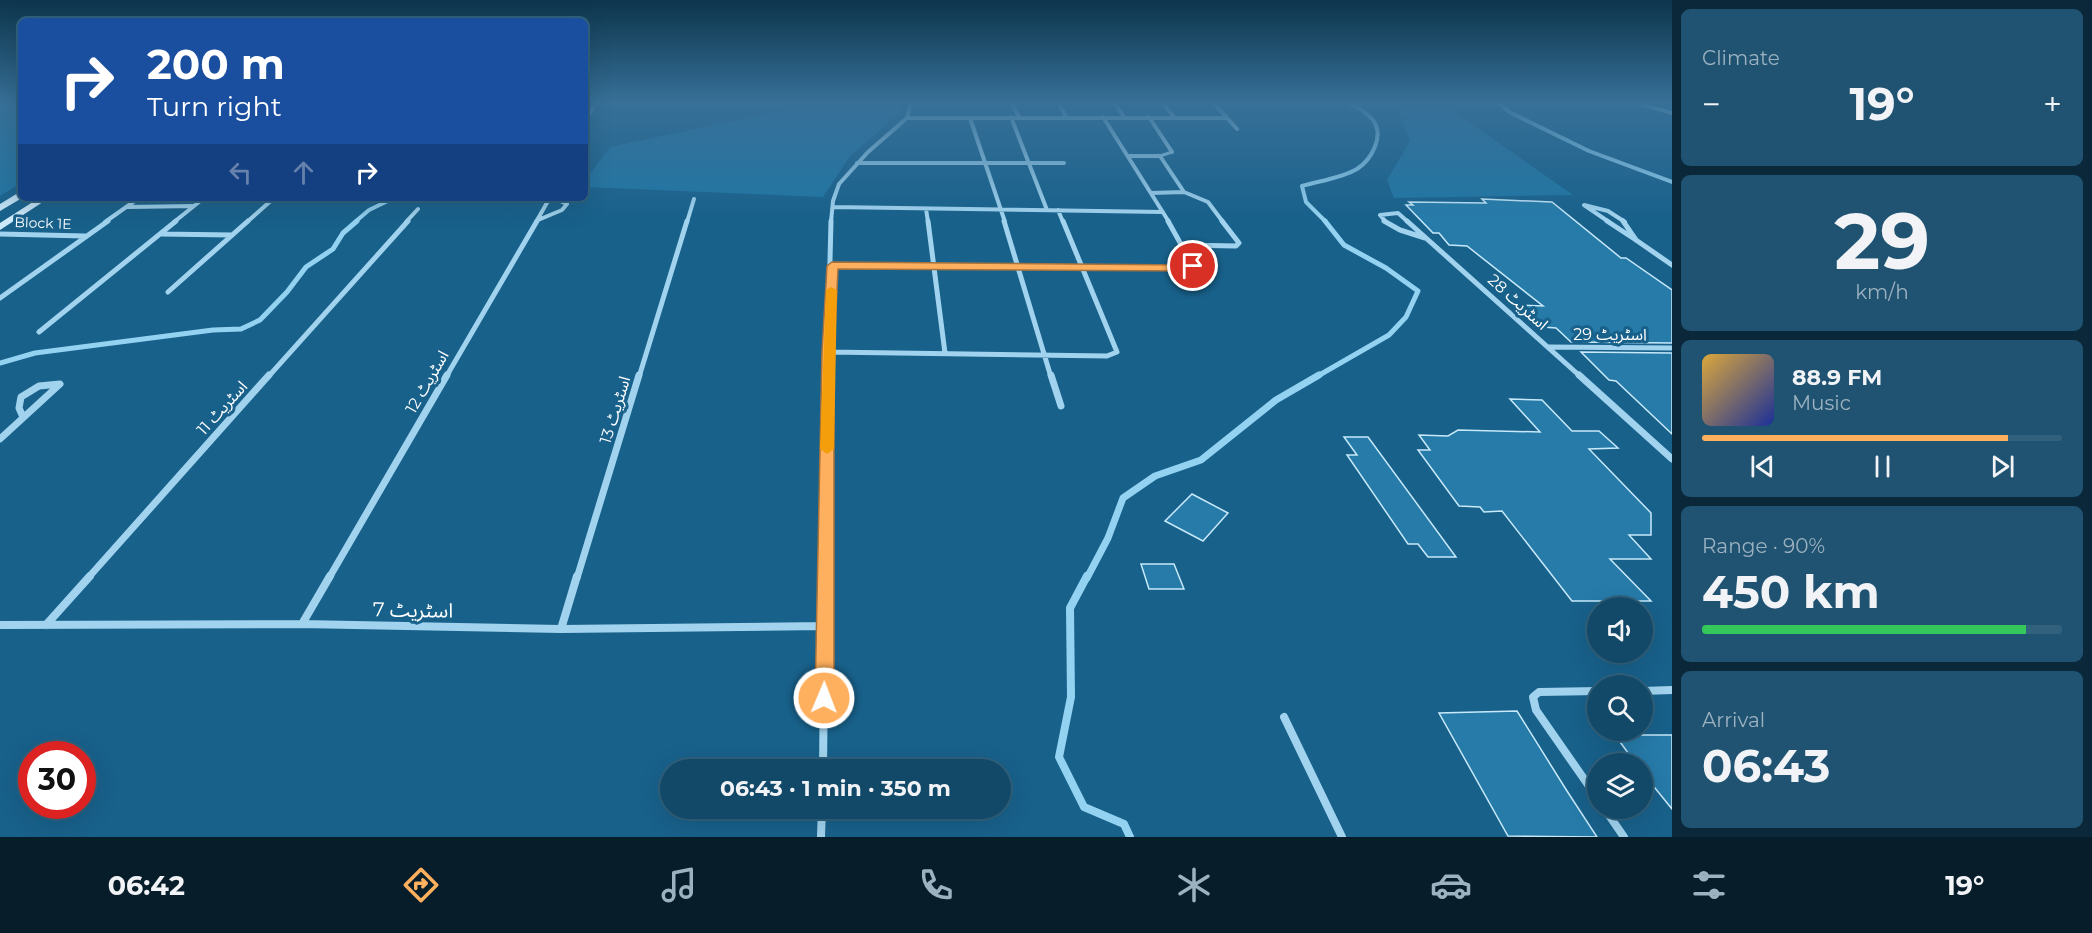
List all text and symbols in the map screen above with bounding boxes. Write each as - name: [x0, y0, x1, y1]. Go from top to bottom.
- text: 200 m: [147, 38, 285, 90]
- icon: right: [48, 42, 126, 120]
- text: Climate: [1702, 46, 1780, 70]
- text: 19°: [1849, 76, 1915, 131]
- text: −: [1702, 84, 1721, 124]
- text: +: [2043, 84, 2062, 124]
- text: Turn right: [147, 90, 282, 123]
- icon: left: [224, 156, 257, 189]
- icon: ahead: [287, 156, 320, 189]
- icon: right: [350, 156, 383, 189]
- text: 29: [1834, 193, 1930, 289]
- street label: Block 1E: [14, 213, 72, 233]
- pin: [1167, 240, 1218, 291]
- icon: arrive: [1176, 249, 1209, 282]
- street label: اسٹریٹ 28: [1484, 270, 1552, 334]
- text: km/h: [1855, 280, 1909, 304]
- street label: اسٹریٹ 29: [1573, 325, 1647, 344]
- street label: اسٹریٹ 12: [401, 347, 453, 417]
- text: 88.9 FM: [1792, 364, 1882, 391]
- street label: اسٹریٹ 13: [596, 374, 634, 446]
- street label: اسٹریٹ 11: [193, 377, 251, 439]
- text: Music: [1792, 391, 1851, 415]
- icon: previous: [1746, 450, 1779, 483]
- icon: pause: [1866, 450, 1899, 483]
- icon: next: [1986, 450, 2019, 483]
- text: Range · 90%: [1702, 534, 1825, 558]
- text: 450 km: [1702, 564, 1880, 619]
- street label: اسٹریٹ 7: [373, 597, 453, 623]
- map controls: [1587, 597, 1653, 819]
- button: sound: [1587, 597, 1653, 663]
- position arrow: [792, 666, 856, 730]
- button: search: [1587, 675, 1653, 741]
- text: Arrival: [1702, 708, 1765, 732]
- text: 06:43: [1702, 738, 1830, 793]
- speed limit sign: 30: [18, 741, 96, 819]
- button: layers: [1587, 753, 1653, 819]
- text: 06:43 · 1 min · 350 m: [720, 775, 951, 802]
- icon: directions: [400, 864, 442, 906]
- icon: music: [658, 864, 700, 906]
- icon: phone: [915, 864, 957, 906]
- icon: climate: [1173, 864, 1215, 906]
- icon: car: [1430, 864, 1472, 906]
- icon: filters: [1688, 864, 1730, 906]
- text: 06:42: [108, 869, 185, 902]
- text: 19°: [1945, 869, 1984, 902]

